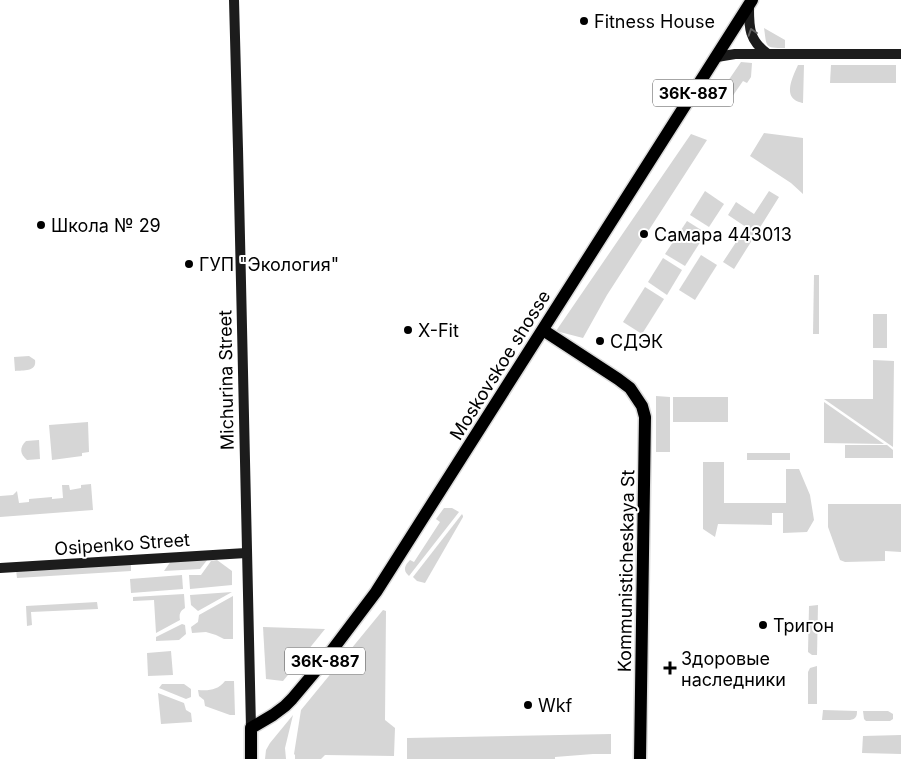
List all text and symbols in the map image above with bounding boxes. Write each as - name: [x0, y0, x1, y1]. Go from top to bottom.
- place label: Fitness House: [594, 11, 715, 32]
- marker: Fitness House: [578, 15, 590, 27]
- one-way arrow: [747, 28, 757, 37]
- road number: 36К-887: [653, 80, 733, 106]
- place label: Школа № 29: [51, 215, 161, 236]
- marker: Школа № 29: [35, 219, 47, 231]
- place label: Самара 443013: [654, 224, 792, 245]
- marker: Самара 443013: [638, 228, 650, 240]
- place label: ГУП "Экология": [199, 254, 339, 275]
- marker: ГУП "Экология": [183, 258, 195, 270]
- street label: Moskovskoe shosse: [445, 286, 555, 444]
- street label: Michurina Street: [214, 310, 238, 450]
- place label: X-Fit: [418, 320, 459, 341]
- marker: X-Fit: [402, 324, 414, 336]
- place label: СДЭК: [610, 331, 663, 352]
- marker: СДЭК: [594, 335, 606, 347]
- street label: Kommunisticheskaya St: [614, 470, 638, 672]
- street label: Osipenko Street: [53, 529, 191, 559]
- place label: Тригон: [773, 615, 834, 636]
- marker: Тригон: [757, 619, 769, 631]
- road number: 36К-887: [285, 648, 365, 674]
- place label: Здоровые наследники: [681, 648, 786, 690]
- marker: Здоровые наследники: [663, 661, 677, 675]
- place label: Wkf: [538, 695, 573, 716]
- marker: Wkf: [522, 699, 534, 711]

